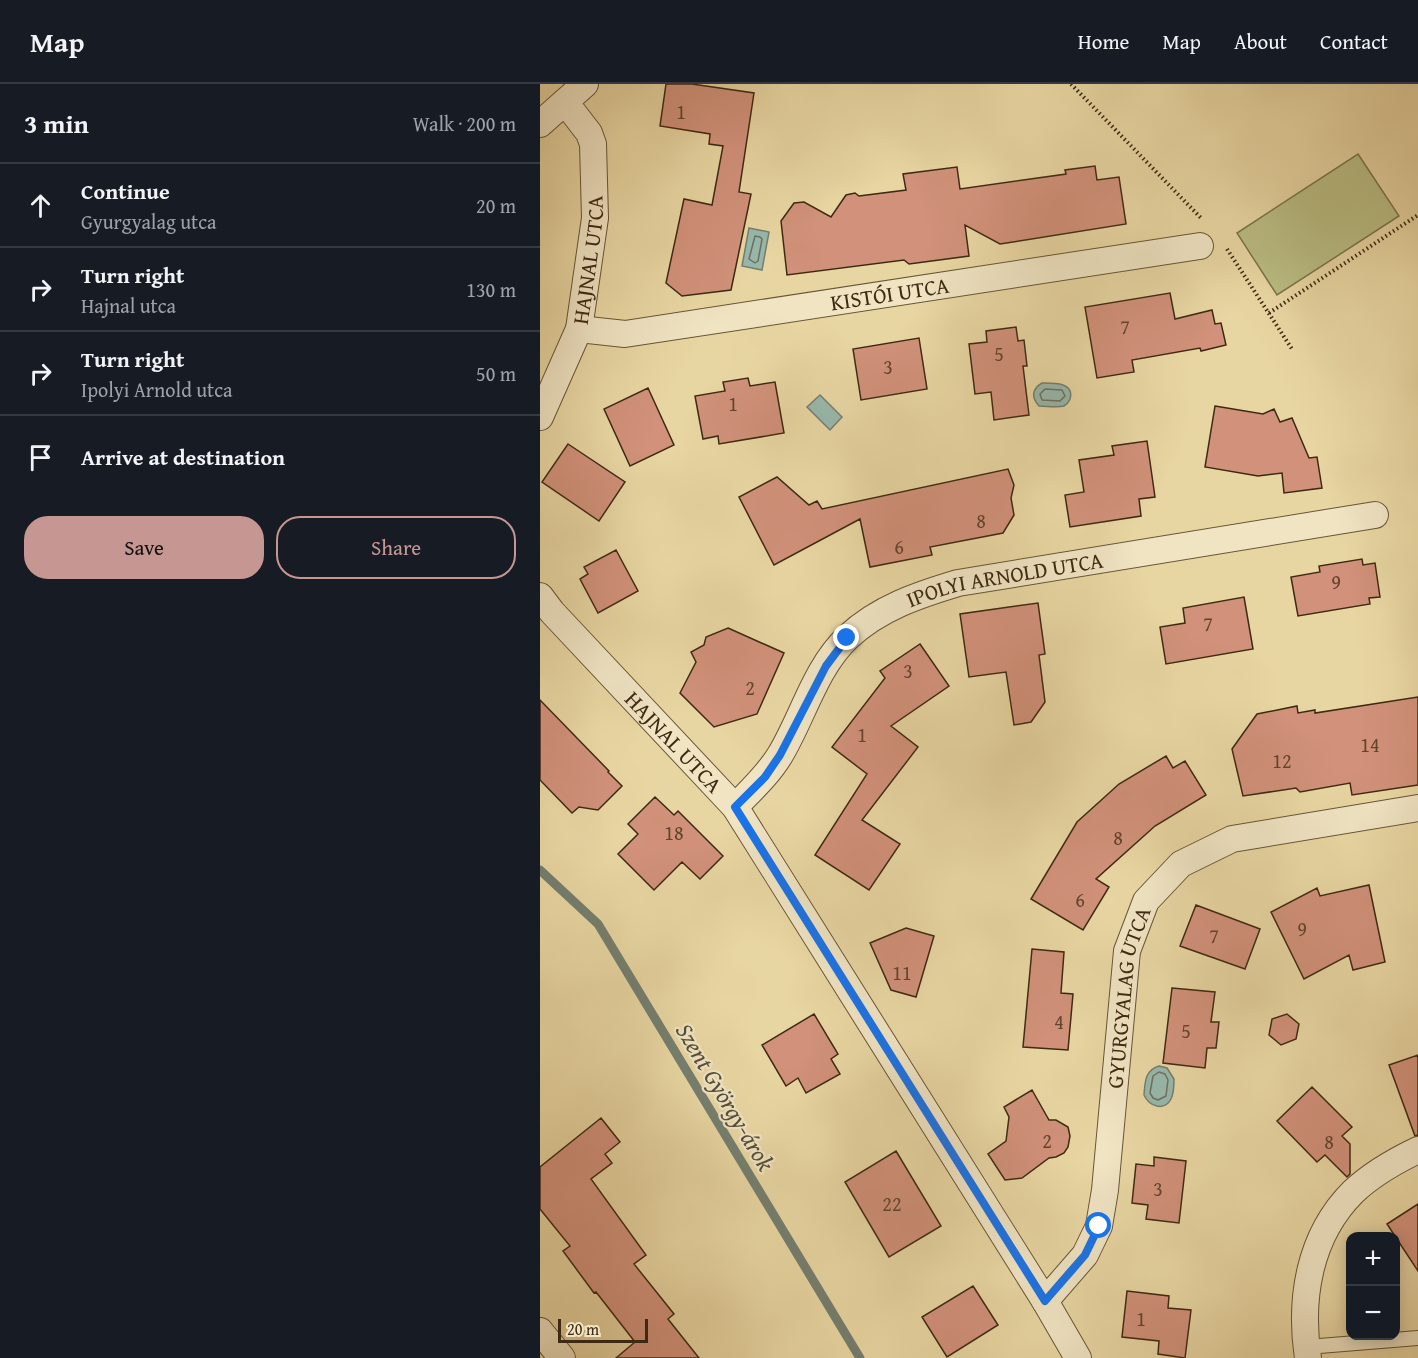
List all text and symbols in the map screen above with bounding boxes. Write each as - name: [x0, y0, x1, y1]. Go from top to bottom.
- text: Map: [30, 21, 84, 62]
- text: Home: [1078, 26, 1129, 57]
- text: Map: [1162, 26, 1201, 57]
- text: About: [1234, 26, 1287, 57]
- text: Contact: [1320, 26, 1388, 57]
- house number: 1: [676, 97, 686, 126]
- text: 3 min: [24, 104, 89, 143]
- text: Walk · 200 m: [413, 109, 516, 138]
- text: Continue: [81, 175, 170, 207]
- icon: ahead: [24, 189, 57, 222]
- text: 20 m: [476, 191, 516, 220]
- street label: HAJNAL UTCA: [564, 194, 611, 326]
- text: Gyurgyalag utca: [81, 207, 217, 236]
- text: Turn right: [81, 259, 184, 291]
- street label: KISTÓI UTCA: [828, 269, 952, 318]
- icon: right: [24, 273, 57, 306]
- text: 130 m: [466, 275, 516, 304]
- text: Hajnal utca: [81, 291, 176, 320]
- house number: 7: [1120, 312, 1130, 341]
- house number: 5: [994, 339, 1004, 368]
- text: Turn right: [81, 343, 184, 375]
- house number: 3: [883, 352, 893, 381]
- icon: right: [24, 357, 57, 390]
- text: 50 m: [476, 359, 516, 388]
- text: Ipolyi Arnold utca: [81, 375, 232, 404]
- house number: 1: [728, 389, 738, 418]
- icon: arrive: [24, 441, 57, 474]
- text: Arrive at destination: [81, 441, 285, 473]
- house number: 8: [976, 506, 986, 535]
- button: Save: [24, 516, 264, 579]
- button: Share: [276, 516, 516, 579]
- house number: 6: [894, 532, 904, 561]
- street label: IPOLYI ARNOLD UTCA: [901, 543, 1106, 615]
- house number: 9: [1331, 567, 1341, 596]
- house number: 7: [1203, 609, 1213, 638]
- route end: [833, 624, 859, 650]
- house number: 3: [903, 656, 913, 685]
- house number: 2: [745, 673, 755, 702]
- street label: HAJNAL UTCA: [618, 684, 730, 801]
- house number: 1: [857, 720, 867, 749]
- house number: 14: [1360, 730, 1380, 759]
- house number: 12: [1272, 746, 1292, 775]
- house number: 18: [664, 818, 684, 847]
- house number: 8: [1113, 823, 1123, 852]
- house number: 6: [1075, 885, 1085, 914]
- street label: GYURGYALAG UTCA: [1098, 901, 1159, 1090]
- house number: 9: [1297, 914, 1307, 943]
- house number: 7: [1209, 921, 1219, 950]
- house number: 11: [892, 958, 912, 987]
- house number: 4: [1054, 1007, 1064, 1036]
- water label: Szent György-árok: [667, 1016, 784, 1178]
- house number: 5: [1181, 1016, 1191, 1045]
- house number: 2: [1042, 1126, 1052, 1155]
- house number: 8: [1324, 1127, 1334, 1156]
- house number: 3: [1153, 1174, 1163, 1203]
- house number: 22: [882, 1189, 902, 1218]
- route start: [1085, 1212, 1111, 1238]
- map controls: [1346, 1232, 1400, 1340]
- button: +: [1346, 1232, 1400, 1286]
- button: −: [1346, 1286, 1400, 1340]
- house number: 1: [1136, 1304, 1146, 1333]
- scale bar: [558, 1316, 648, 1344]
- text: 20 m: [567, 1317, 599, 1341]

